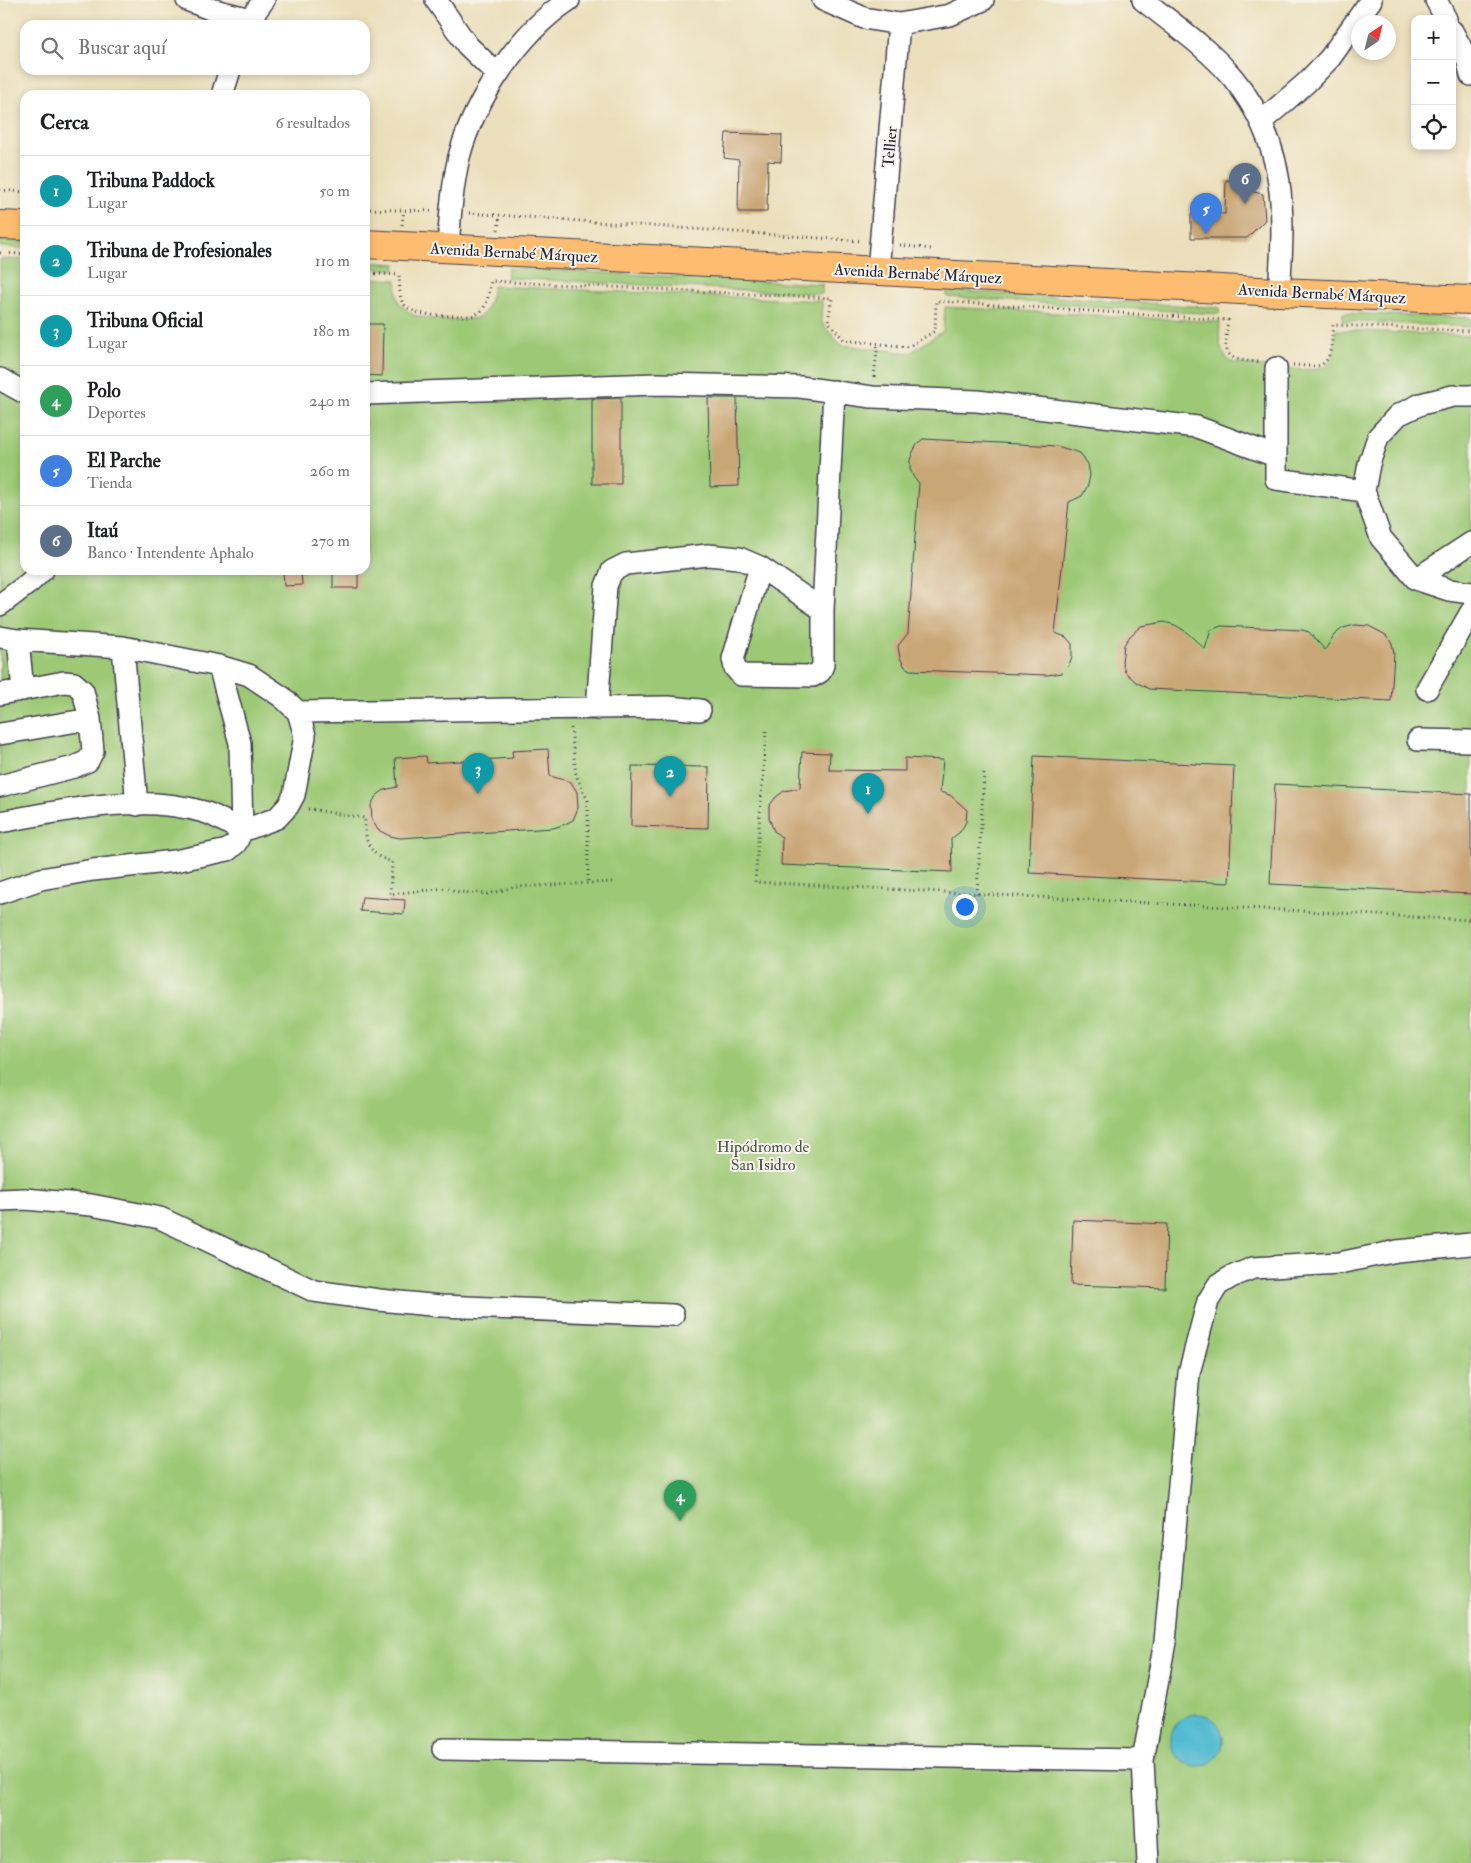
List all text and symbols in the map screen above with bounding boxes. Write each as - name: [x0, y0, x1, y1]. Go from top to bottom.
- north arrow: [1351, 15, 1396, 60]
- map controls: [1411, 15, 1456, 150]
- button: +: [1411, 15, 1456, 60]
- search box: [20, 20, 370, 75]
- icon: search: [38, 34, 66, 62]
- text: Buscar aquí: [78, 36, 166, 60]
- button: −: [1411, 60, 1456, 105]
- button: locate: [1411, 105, 1456, 150]
- text: Cerca: [40, 109, 89, 136]
- text: 6 resultados: [275, 113, 350, 133]
- street label: Tellier: [878, 125, 902, 169]
- pin: 6: [1229, 163, 1261, 204]
- text: Tribuna Paddock: [87, 169, 215, 193]
- text: 1: [53, 181, 59, 201]
- text: 50 m: [319, 181, 350, 201]
- text: Lugar: [87, 193, 127, 213]
- pin: 5: [1190, 193, 1222, 234]
- text: Tribuna de Profesionales: [87, 239, 272, 263]
- street label: Avenida Bernabé Márquez: [428, 239, 599, 267]
- text: 2: [52, 251, 60, 271]
- text: 110 m: [315, 251, 350, 271]
- street label: Avenida Bernabé Márquez: [832, 260, 1003, 288]
- text: Lugar: [87, 263, 127, 283]
- street label: Avenida Bernabé Márquez: [1236, 280, 1407, 308]
- text: Tribuna Oficial: [87, 309, 203, 333]
- text: 3: [53, 321, 59, 341]
- text: 180 m: [313, 321, 350, 341]
- text: Lugar: [87, 333, 127, 353]
- text: Polo: [87, 379, 121, 403]
- text: 4: [52, 391, 60, 411]
- text: 240 m: [309, 391, 350, 411]
- text: Deportes: [87, 403, 146, 423]
- text: El Parche: [87, 449, 161, 473]
- text: 5: [52, 461, 60, 481]
- text: 260 m: [310, 461, 350, 481]
- text: Tienda: [87, 473, 132, 493]
- text: Itaú: [87, 519, 118, 543]
- text: 6: [52, 531, 60, 551]
- text: 270 m: [311, 531, 350, 551]
- text: Banco · Intendente Aphalo: [87, 543, 254, 563]
- pin: 3: [462, 753, 494, 794]
- pin: 2: [654, 756, 686, 797]
- pin: 1: [852, 773, 884, 814]
- your location: [952, 894, 978, 920]
- park label: Hipódromo de San Isidro: [717, 1137, 810, 1175]
- pin: 4: [664, 1480, 696, 1521]

